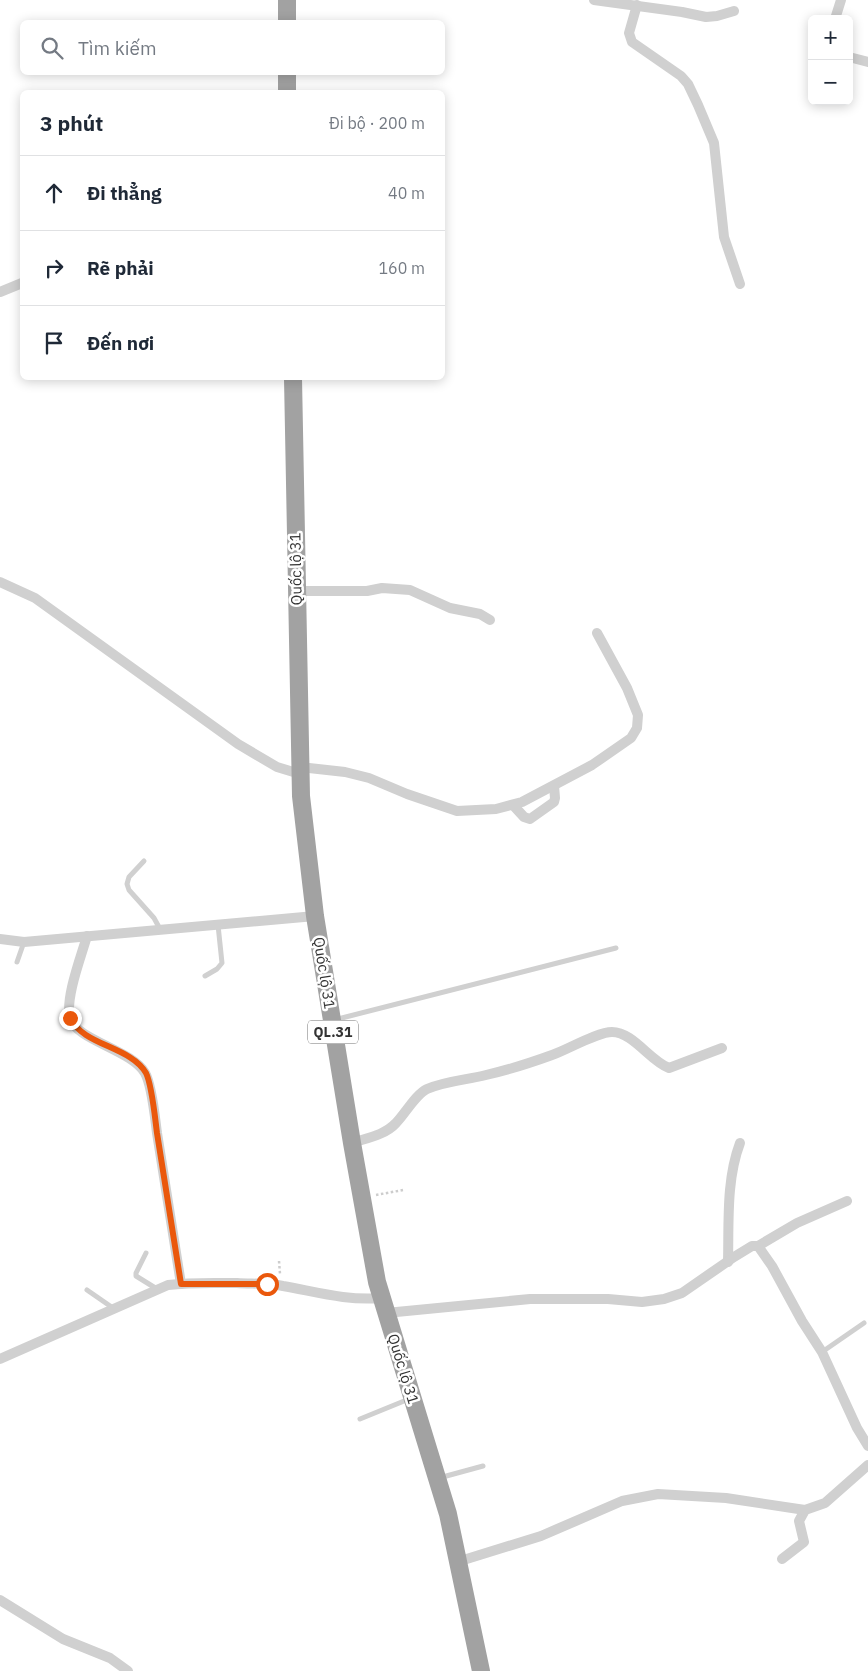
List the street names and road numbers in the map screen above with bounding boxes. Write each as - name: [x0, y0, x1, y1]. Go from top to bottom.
- street label: Quốc lộ 31: [285, 533, 306, 605]
- street label: Quốc lộ 31: [309, 936, 340, 1010]
- road number: QL.31: [308, 1020, 358, 1044]
- street label: Quốc lộ 31: [384, 1331, 423, 1406]

